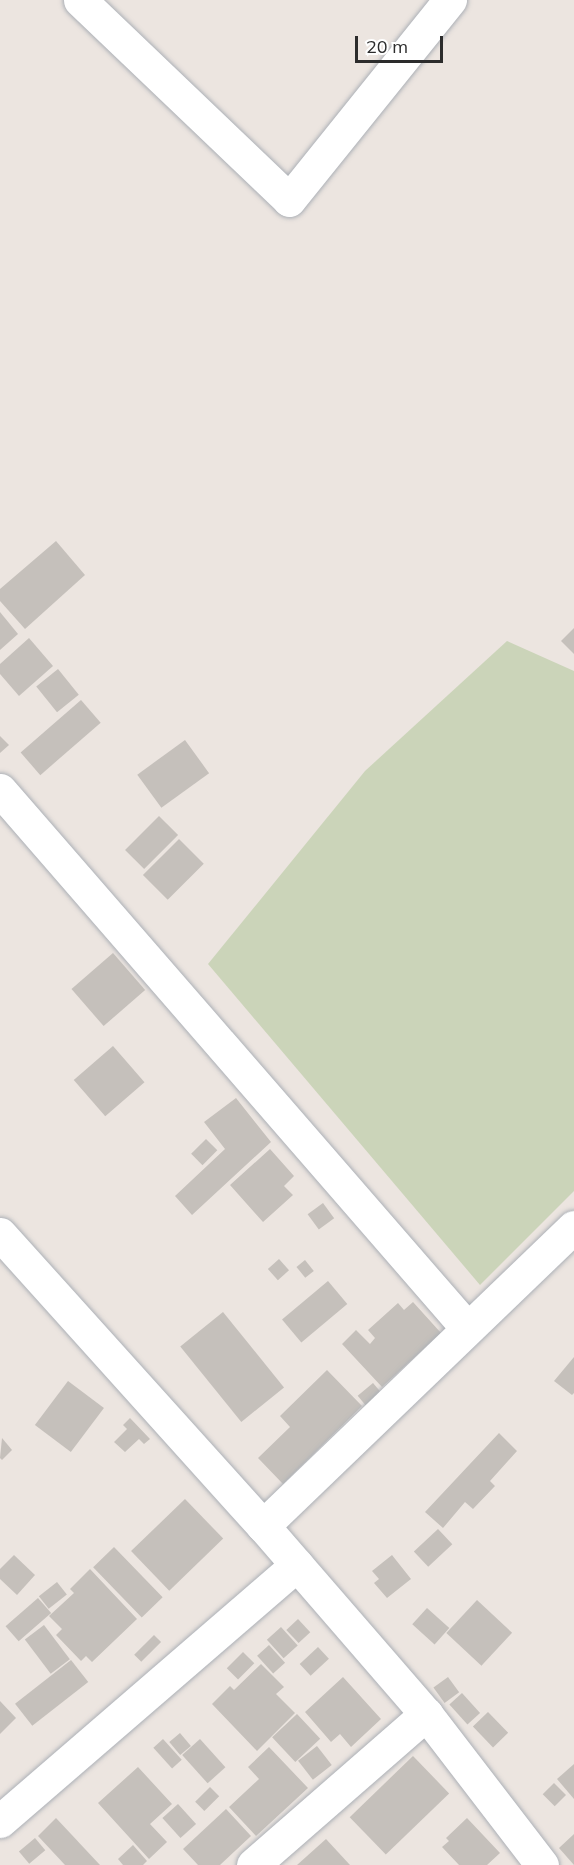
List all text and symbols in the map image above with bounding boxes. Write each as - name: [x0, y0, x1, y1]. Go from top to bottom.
- scale bar: [358, 24, 446, 62]
- text: 20 m: [366, 35, 408, 58]

